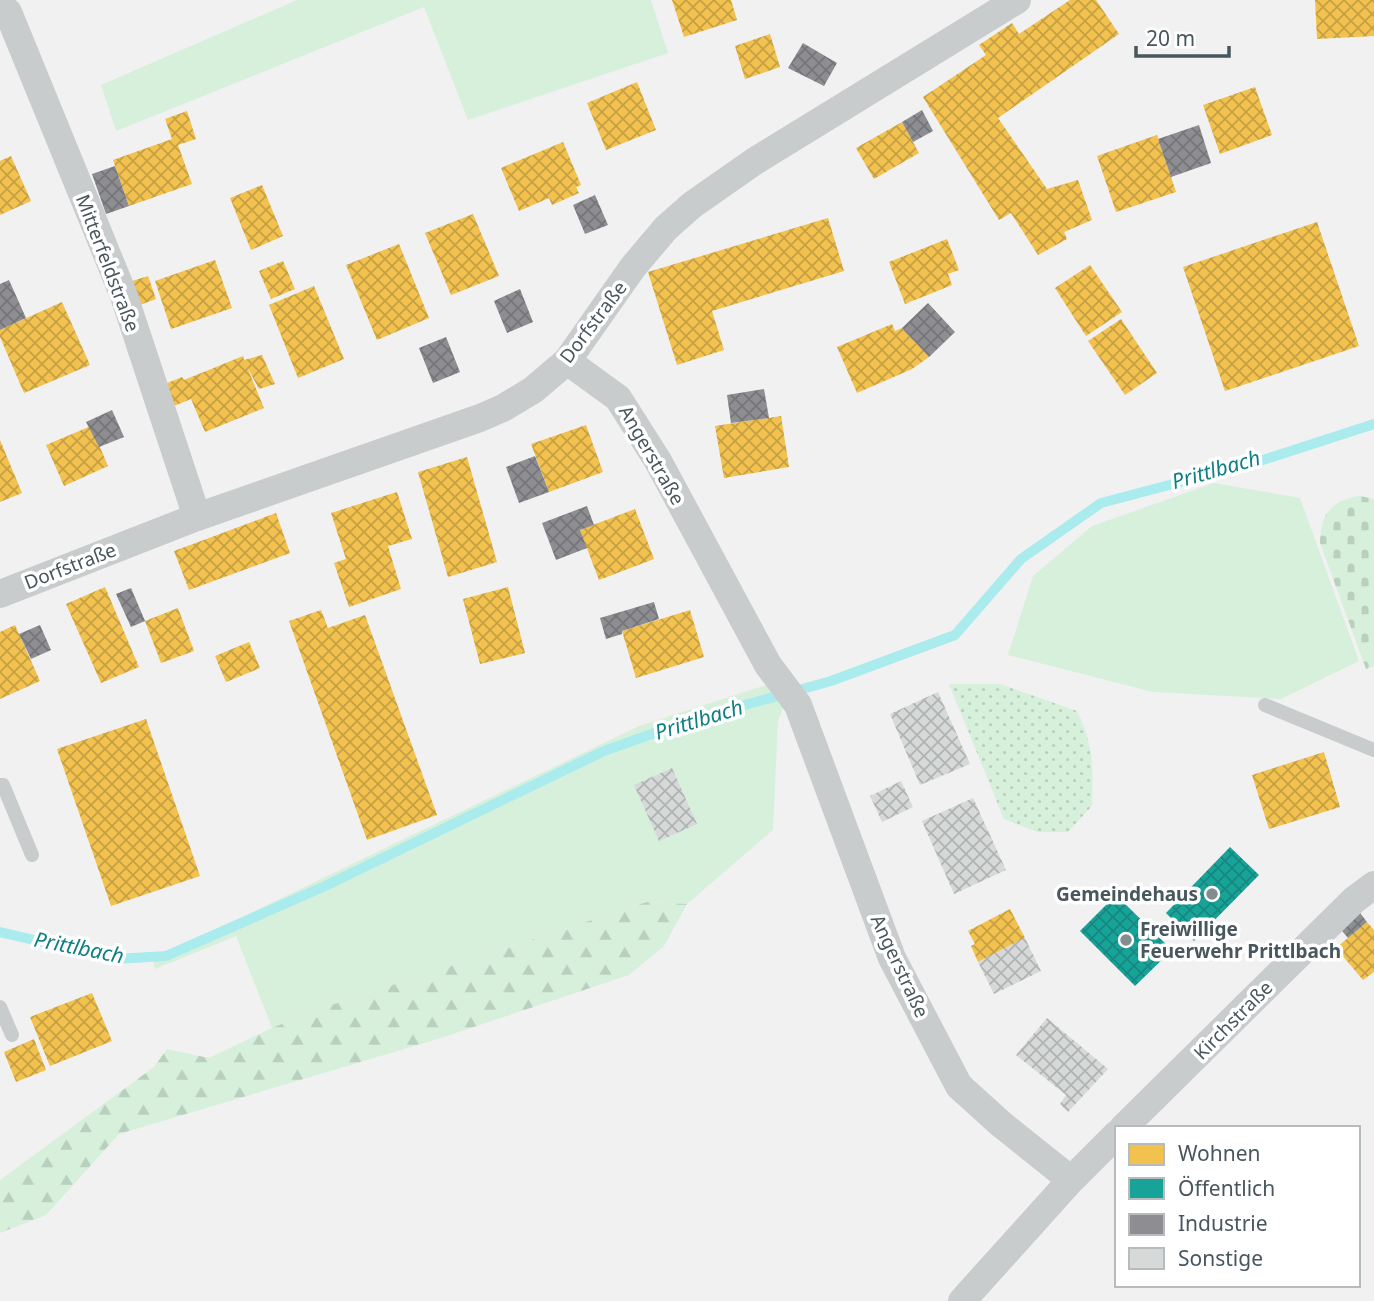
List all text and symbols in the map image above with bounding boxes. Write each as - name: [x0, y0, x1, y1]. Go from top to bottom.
- scale bar: [1136, 14, 1229, 58]
- text: 20 m: [1146, 24, 1195, 52]
- street label: Mitterfeldstraße: [70, 191, 146, 335]
- street label: Dorfstraße: [554, 276, 632, 368]
- street label: Angerstraße: [613, 400, 691, 510]
- water label: Prittlbach: [1168, 443, 1263, 495]
- street label: Dorfstraße: [20, 537, 120, 595]
- water label: Prittlbach: [651, 692, 746, 746]
- place label: Gemeindehaus: [1056, 881, 1198, 907]
- marker: Gemeindehaus: [1204, 886, 1220, 902]
- street label: Angerstraße: [865, 910, 935, 1022]
- place label: Freiwillige Feuerwehr Prittlbach: [1140, 916, 1341, 964]
- water label: Prittlbach: [32, 925, 126, 969]
- marker: Freiwillige Feuerwehr Prittlbach: [1118, 932, 1134, 948]
- street label: Kirchstraße: [1188, 975, 1278, 1065]
- legend: [1115, 1126, 1360, 1287]
- text: Wohnen: [1178, 1139, 1261, 1167]
- text: Öffentlich: [1178, 1174, 1275, 1202]
- text: Industrie: [1178, 1209, 1268, 1237]
- text: Sonstige: [1178, 1244, 1263, 1272]

